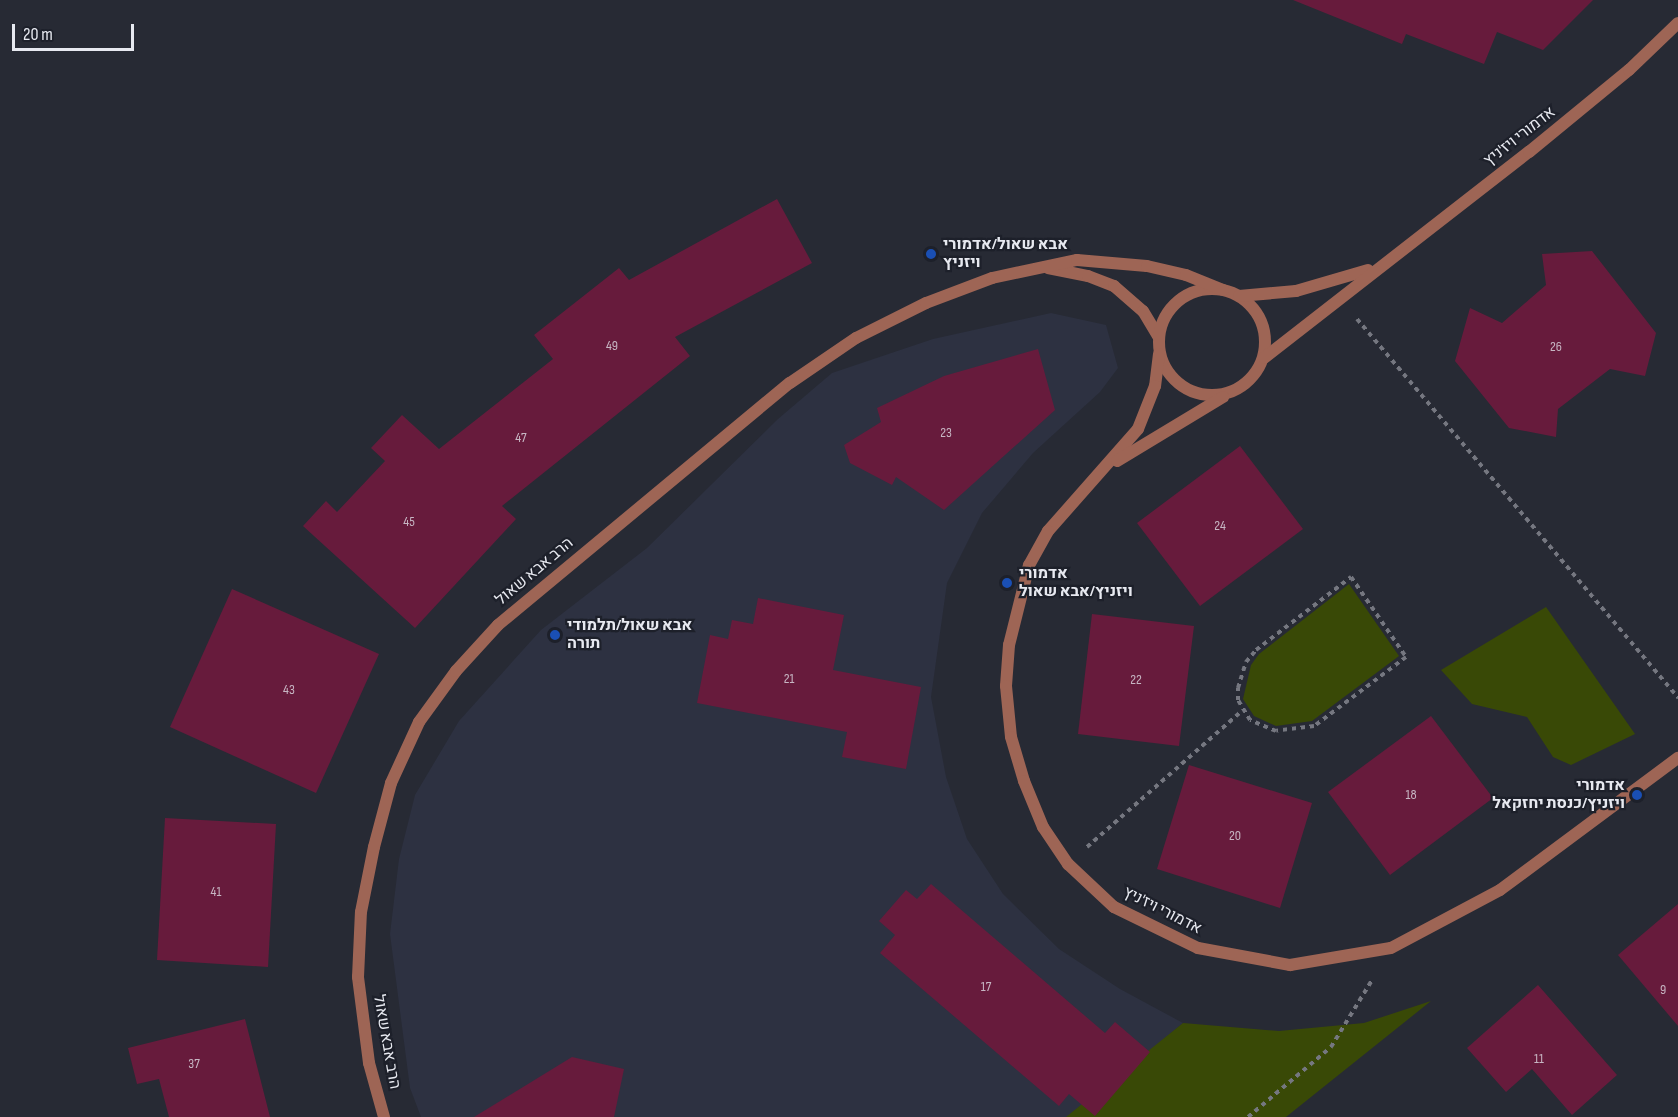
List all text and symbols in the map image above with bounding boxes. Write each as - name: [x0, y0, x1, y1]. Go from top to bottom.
- scale bar: [15, 12, 136, 50]
- text: 20 m: [23, 24, 53, 45]
- street label: אדמורי ויז'ניץ: [1480, 103, 1560, 171]
- place label: אבא שאול/אדמורי ויזניץ: [943, 235, 1068, 273]
- marker: אבא שאול/אדמורי ויזניץ: [924, 247, 938, 261]
- house number: 49: [606, 338, 618, 354]
- house number: 26: [1550, 339, 1562, 355]
- house number: 23: [940, 425, 952, 441]
- house number: 47: [515, 430, 527, 446]
- house number: 45: [403, 514, 415, 530]
- house number: 24: [1214, 518, 1226, 534]
- street label: הרב אבא שאול: [492, 534, 578, 610]
- place label: אדמורי ויזניץ/אבא שאול: [1019, 564, 1133, 602]
- marker: אדמורי ויזניץ/אבא שאול: [1000, 576, 1014, 590]
- place label: אבא שאול/תלמודי תורה: [567, 616, 692, 654]
- marker: אבא שאול/תלמודי תורה: [548, 628, 562, 642]
- house number: 21: [784, 671, 794, 687]
- house number: 22: [1130, 672, 1142, 688]
- house number: 43: [283, 682, 295, 698]
- place label: אדמורי ויזניץ/כנסת יחזקאל: [1492, 776, 1625, 814]
- house number: 18: [1405, 787, 1417, 803]
- marker: אדמורי ויזניץ/כנסת יחזקאל: [1630, 788, 1644, 802]
- house number: 20: [1229, 828, 1241, 844]
- street label: אדמורי ויז'ניץ: [1120, 883, 1204, 939]
- house number: 41: [211, 884, 221, 900]
- house number: 17: [981, 979, 991, 995]
- house number: 9: [1660, 982, 1666, 998]
- street label: הרב אבא שאול: [368, 993, 404, 1091]
- house number: 11: [1534, 1051, 1544, 1067]
- house number: 37: [188, 1056, 200, 1072]

